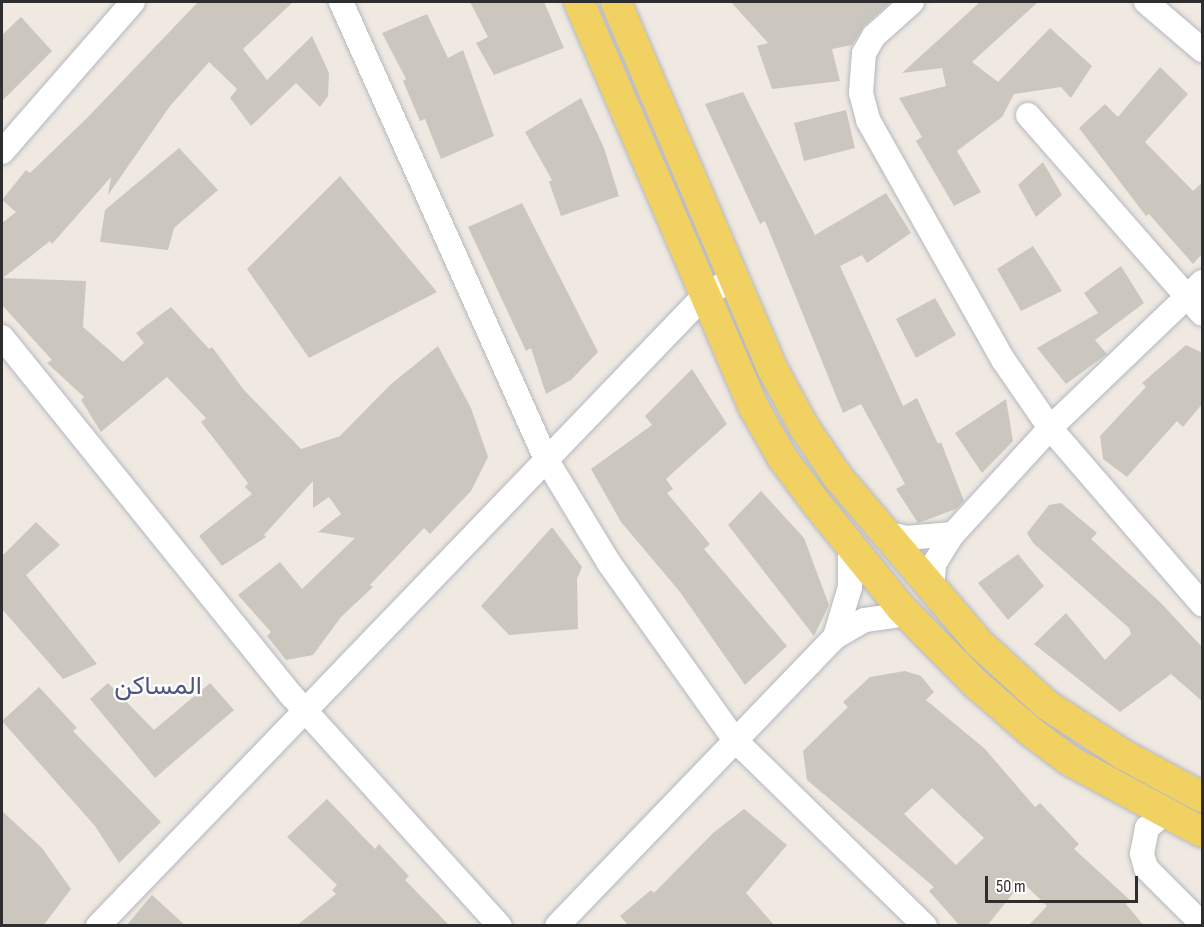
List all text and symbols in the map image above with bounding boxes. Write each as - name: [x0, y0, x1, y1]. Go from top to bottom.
- district label: المساكن: [114, 671, 202, 703]
- scale bar: [988, 864, 1141, 902]
- text: 50 m: [996, 876, 1026, 897]

